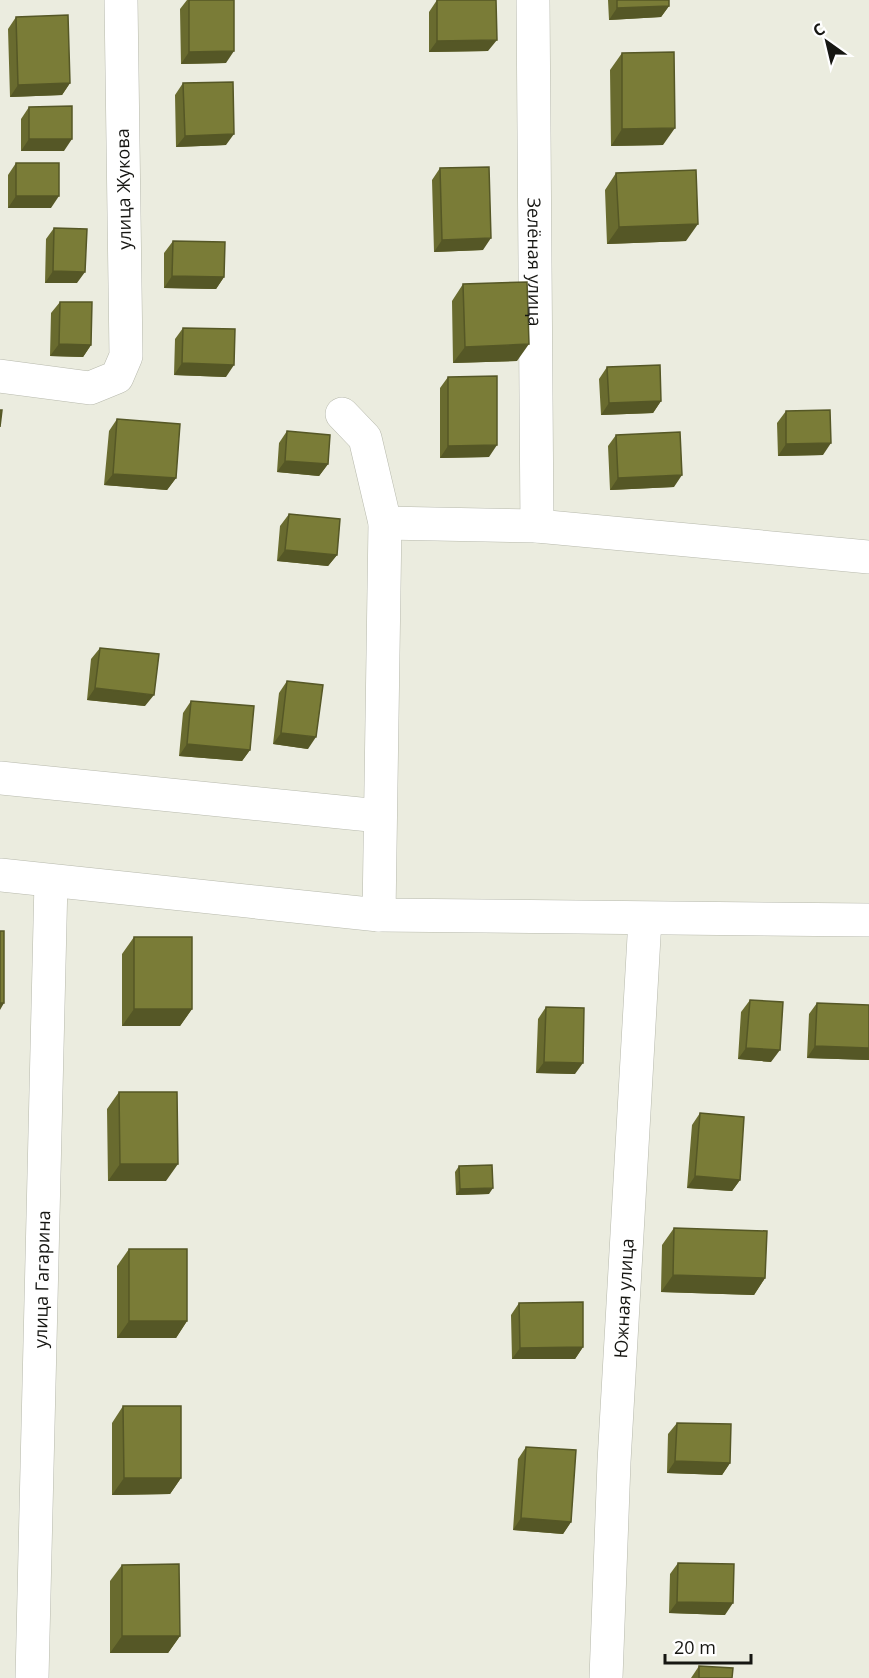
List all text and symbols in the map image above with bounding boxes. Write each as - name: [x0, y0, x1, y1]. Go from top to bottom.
- north arrow: [797, 12, 857, 72]
- text: С: [808, 18, 829, 42]
- street label: улица Жукова: [110, 128, 136, 250]
- street label: Зелёная улица: [523, 197, 547, 327]
- street label: улица Гагарина: [28, 1210, 55, 1348]
- street label: Южная улица: [608, 1238, 639, 1359]
- scale bar: [665, 1627, 750, 1665]
- text: 20 m: [674, 1635, 716, 1659]

